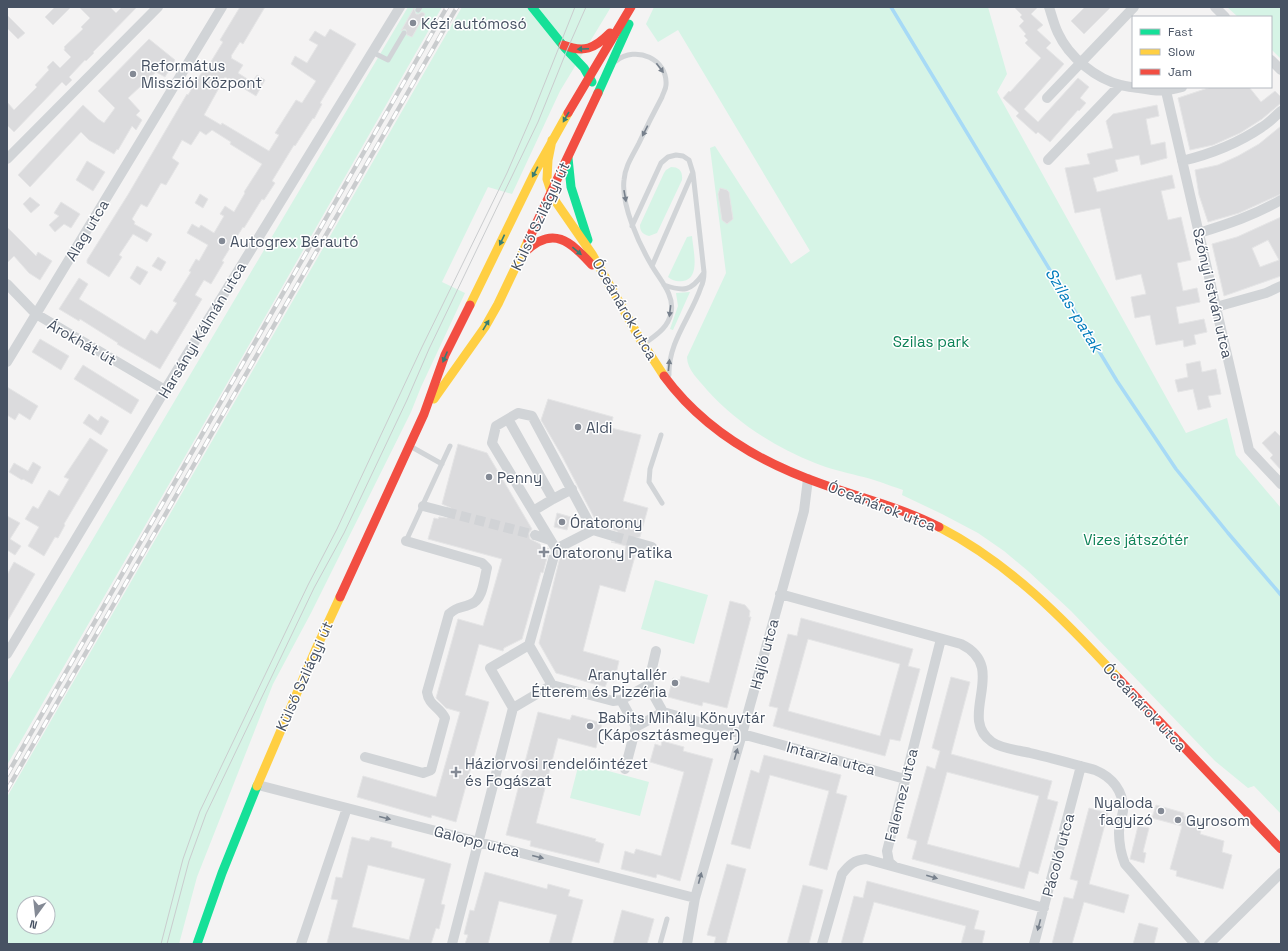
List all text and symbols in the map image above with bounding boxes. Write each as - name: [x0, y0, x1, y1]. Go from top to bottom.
- place label: Kézi autómosó: [421, 14, 527, 33]
- legend: [1132, 16, 1272, 88]
- marker: Kézi autómosó: [408, 18, 418, 28]
- text: Fast: [1168, 24, 1193, 40]
- text: Slow: [1168, 44, 1195, 60]
- one-way arrow: [577, 45, 589, 52]
- place label: Református Missziói Központ: [141, 56, 262, 92]
- one-way arrow: [656, 62, 664, 73]
- text: Jam: [1168, 64, 1192, 80]
- marker: Református Missziói Központ: [128, 69, 138, 79]
- one-way arrow: [562, 112, 570, 122]
- one-way arrow: [641, 126, 648, 137]
- street label: Külső Szilágyi út: [506, 158, 574, 274]
- one-way arrow: [532, 166, 538, 178]
- one-way arrow: [623, 190, 629, 202]
- street label: Alag utca: [61, 195, 113, 264]
- street label: Szőnyi István utca: [1189, 226, 1237, 360]
- place label: Autogrex Bérautó: [230, 232, 358, 251]
- one-way arrow: [499, 234, 505, 245]
- marker: Autogrex Bérautó: [217, 236, 227, 246]
- one-way arrow: [572, 246, 582, 255]
- street label: Óceánárok utca: [588, 255, 662, 364]
- street label: Harsányi Kálmán utca: [154, 258, 250, 402]
- water label: Szilas-patak: [1041, 264, 1109, 358]
- one-way arrow: [667, 304, 673, 317]
- street label: Árokhát út: [44, 315, 120, 369]
- one-way arrow: [483, 319, 490, 331]
- park label: Szilas park: [893, 332, 969, 351]
- one-way arrow: [442, 351, 448, 362]
- one-way arrow: [666, 359, 672, 371]
- place label: Aldi: [586, 418, 612, 437]
- marker: Aldi: [573, 422, 583, 432]
- place label: Penny: [497, 468, 542, 487]
- marker: Penny: [484, 472, 494, 482]
- street label: Óceánárok utca: [825, 477, 939, 535]
- place label: Óratorony: [570, 513, 642, 532]
- marker: Óratorony: [557, 517, 567, 527]
- park label: Vizes játszótér: [1083, 530, 1189, 549]
- place label: Óratorony Patika: [552, 543, 673, 562]
- marker: Óratorony Patika: [539, 547, 549, 557]
- street label: Hajló utca: [745, 616, 783, 691]
- street label: Külső Szilágyi út: [271, 618, 337, 734]
- street label: Óceánárok utca: [1099, 659, 1191, 756]
- place label: Aranytallér Étterem és Pizzéria: [531, 665, 667, 701]
- marker: Aranytallér Étterem és Pizzéria: [670, 678, 680, 688]
- place label: Babits Mihály Könyvtár (Káposztásmegyer): [598, 708, 766, 745]
- marker: Babits Mihály Könyvtár (Káposztásmegyer): [585, 721, 595, 731]
- street label: Intarzia utca: [785, 737, 878, 779]
- street label: Falemez utca: [880, 746, 922, 844]
- one-way arrow: [733, 747, 739, 759]
- place label: Háziorvosi rendelőintézet és Fogászat: [465, 754, 648, 790]
- marker: Háziorvosi rendelőintézet és Fogászat: [450, 766, 462, 778]
- place label: Nyaloda fagyizó: [1094, 793, 1153, 829]
- marker: Nyaloda fagyizó: [1156, 806, 1166, 816]
- street label: Pácoló utca: [1038, 811, 1078, 899]
- place label: Gyrosom: [1186, 811, 1250, 830]
- one-way arrow: [379, 815, 391, 821]
- marker: Gyrosom: [1173, 815, 1183, 825]
- street label: Galopp utca: [432, 821, 522, 861]
- one-way arrow: [532, 854, 544, 860]
- one-way arrow: [697, 872, 703, 884]
- one-way arrow: [927, 874, 939, 880]
- north arrow: [16, 895, 56, 935]
- text: N: [28, 917, 39, 932]
- one-way arrow: [1036, 920, 1042, 932]

